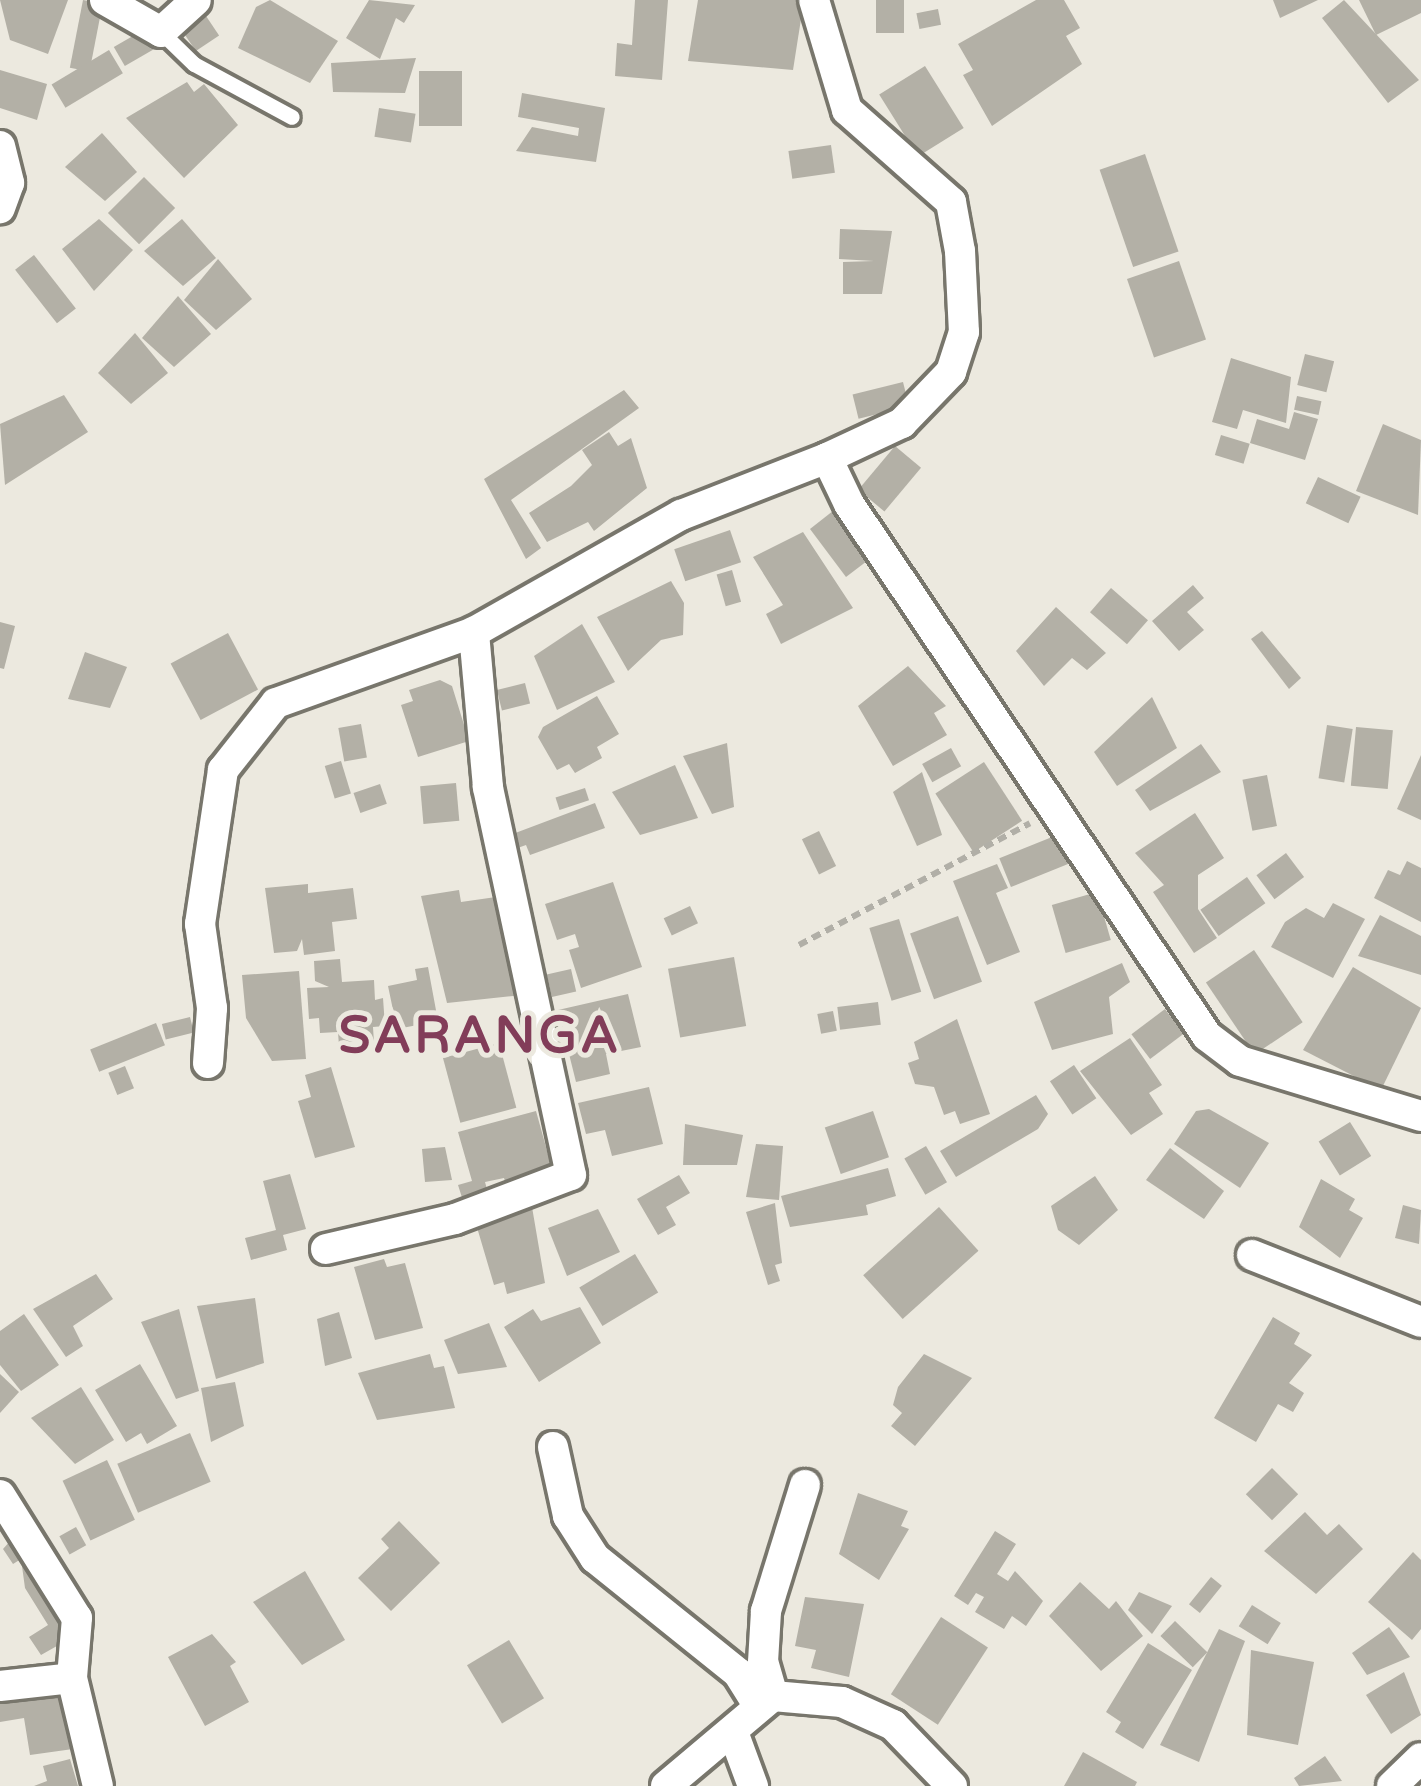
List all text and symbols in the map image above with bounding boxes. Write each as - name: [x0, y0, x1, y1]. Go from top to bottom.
- district label: SARANGA: [339, 1005, 621, 1067]

